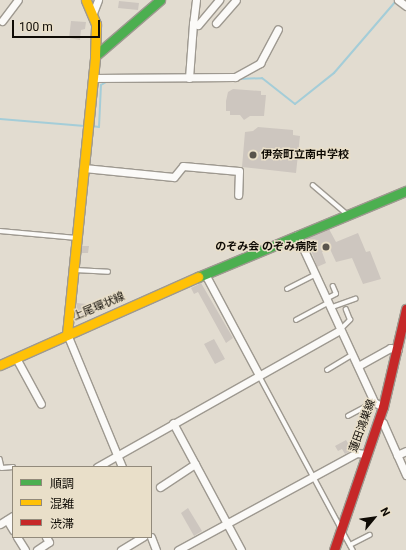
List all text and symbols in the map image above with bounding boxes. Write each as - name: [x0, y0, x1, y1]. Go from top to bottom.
- scale bar: [14, 12, 102, 38]
- text: 100 m: [19, 20, 53, 34]
- place label: 伊奈町立南中学校: [261, 148, 349, 162]
- marker: 伊奈町立南中学校: [248, 150, 258, 160]
- place label: のぞみ会 のぞみ病院: [215, 240, 317, 254]
- marker: のぞみ会 のぞみ病院: [320, 241, 332, 253]
- street label: 上尾環状線: [71, 290, 127, 324]
- street label: 蓮田鴻巣線: [347, 398, 379, 454]
- legend: [12, 466, 152, 538]
- text: 順調: [50, 477, 74, 491]
- text: 混雑: [50, 497, 74, 511]
- north arrow: [354, 498, 394, 538]
- text: N: [377, 505, 392, 518]
- text: 渋滞: [50, 517, 74, 531]

